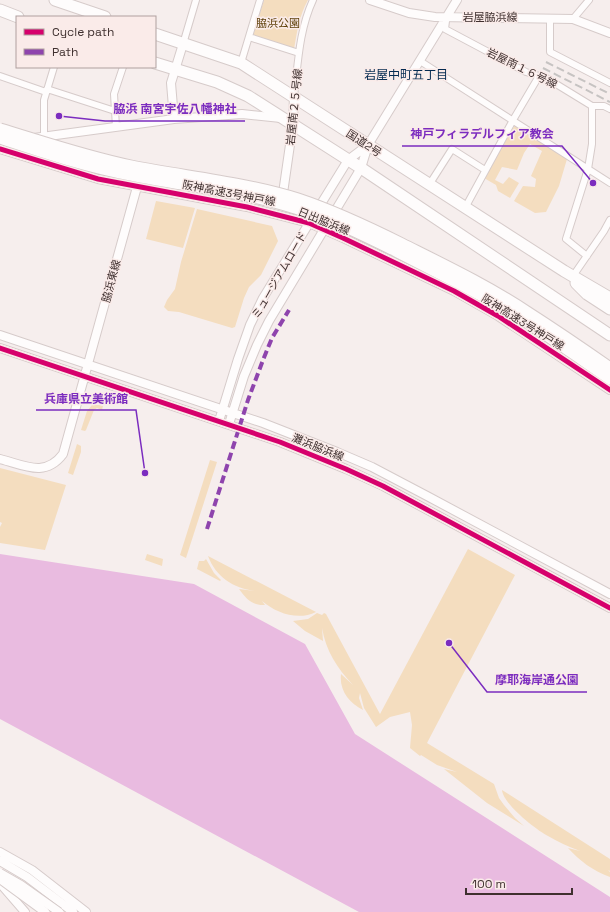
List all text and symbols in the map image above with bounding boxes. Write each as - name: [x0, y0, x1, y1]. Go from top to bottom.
- street label: 岩屋脇浜線: [463, 10, 518, 24]
- legend: [16, 16, 156, 68]
- park label: 脇浜公園: [256, 16, 300, 30]
- text: Cycle path: [52, 24, 114, 40]
- text: Path: [52, 44, 78, 60]
- street label: 岩屋南１６号線: [484, 45, 560, 91]
- district label: 岩屋中町五丁目: [364, 67, 448, 83]
- street label: 岩屋南２５号線: [283, 68, 305, 146]
- callout: 脇浜 南宮宇佐八幡神社: [105, 97, 245, 121]
- text: 脇浜 南宮宇佐八幡神社: [113, 101, 237, 117]
- callout: 神戸フィラデルフィア教会: [402, 122, 562, 146]
- street label: 国道2号: [344, 126, 384, 160]
- text: 神戸フィラデルフィア教会: [410, 126, 554, 142]
- street label: 阪神高速3号神戸線: [181, 177, 277, 209]
- street label: 日出脇浜線: [296, 204, 352, 238]
- street label: ミュージアムロード: [248, 229, 310, 321]
- street label: 脇浜東線: [99, 258, 123, 304]
- street label: 阪神高速3号神戸線: [479, 291, 567, 353]
- callout: 兵庫県立美術館: [36, 386, 136, 410]
- text: 兵庫県立美術館: [44, 391, 128, 407]
- street label: 灘浜脇浜線: [290, 430, 346, 464]
- callout: 摩耶海岸通公園: [487, 668, 587, 692]
- text: 摩耶海岸通公園: [495, 672, 579, 688]
- scale bar: [466, 870, 572, 896]
- text: 100 m: [472, 876, 506, 892]

